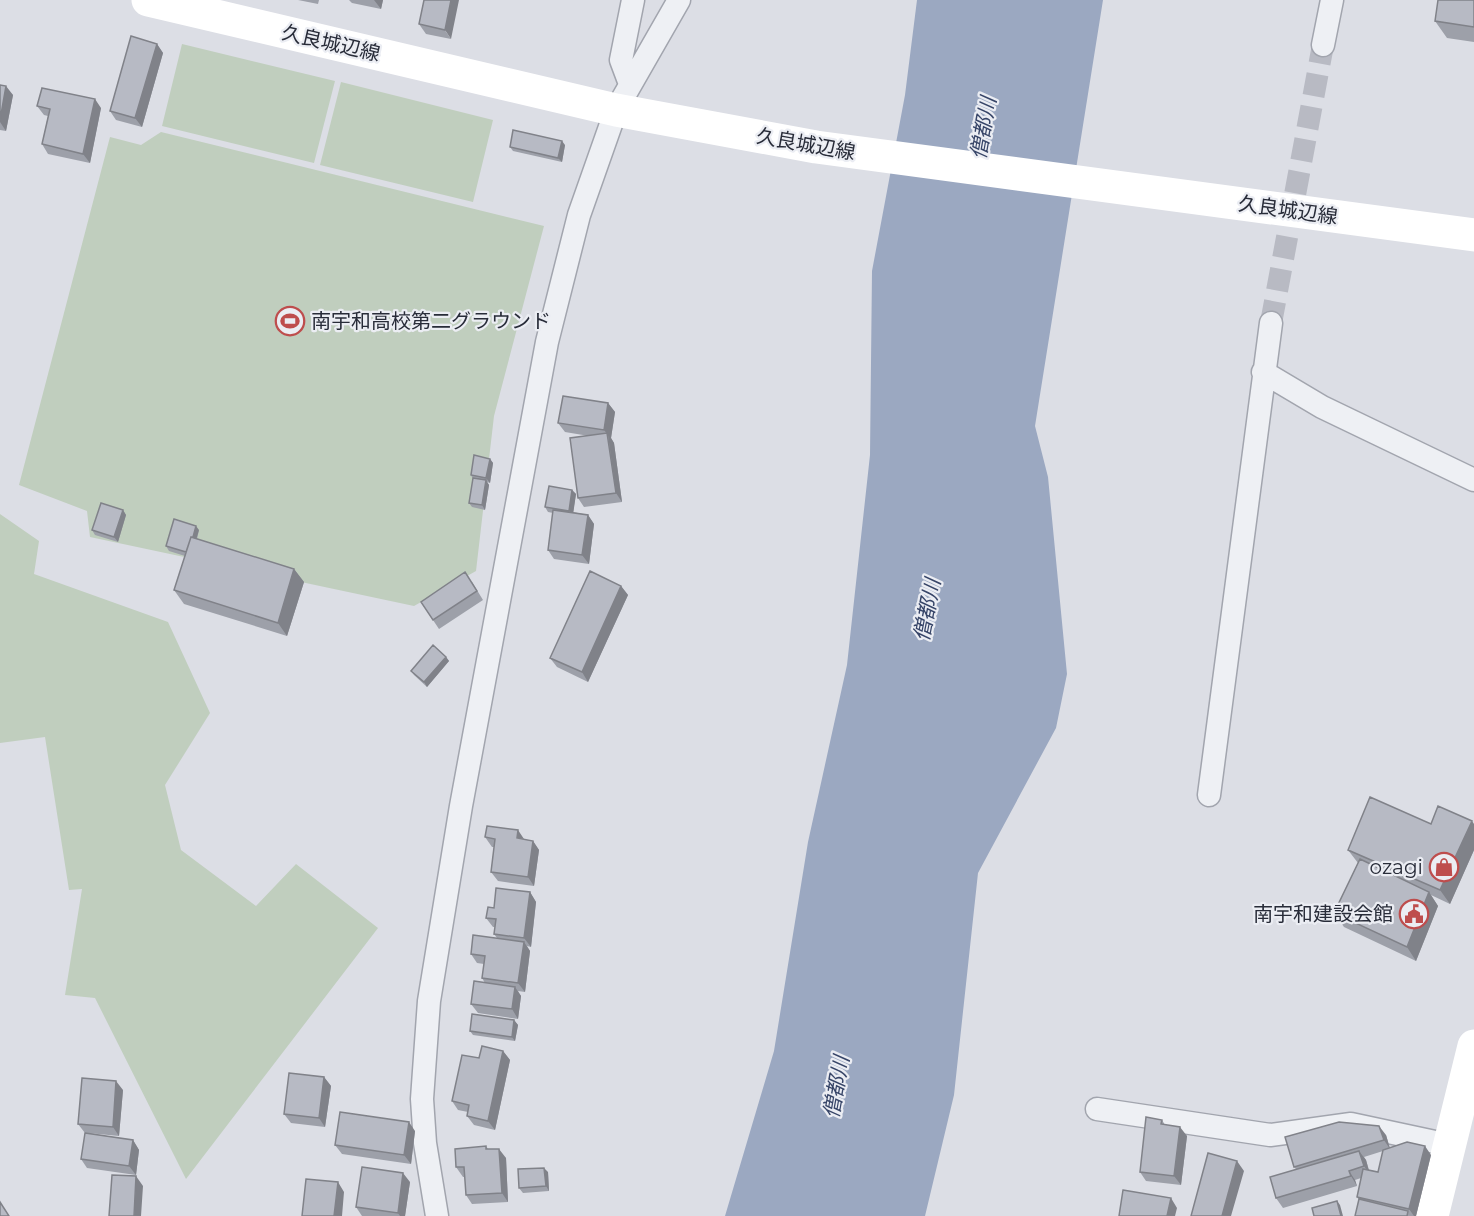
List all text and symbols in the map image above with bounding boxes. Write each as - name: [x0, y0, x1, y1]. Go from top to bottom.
- street label: 久良城辺線: [280, 20, 382, 66]
- water label: 僧都川: [965, 93, 1001, 161]
- street label: 久良城辺線: [755, 123, 857, 165]
- street label: 久良城辺線: [1237, 191, 1339, 229]
- sports icon: 南宇和高校第二グラウンド: [274, 305, 306, 337]
- place label: 南宇和高校第二グラウンド: [311, 309, 551, 333]
- water label: 僧都川: [909, 575, 946, 643]
- shop icon: ozagi: [1428, 851, 1460, 883]
- place label: ozagi: [1370, 855, 1423, 879]
- public building icon: 南宇和建設会館: [1398, 898, 1430, 930]
- place label: 南宇和建設会館: [1253, 902, 1393, 926]
- water label: 僧都川: [818, 1052, 854, 1120]

